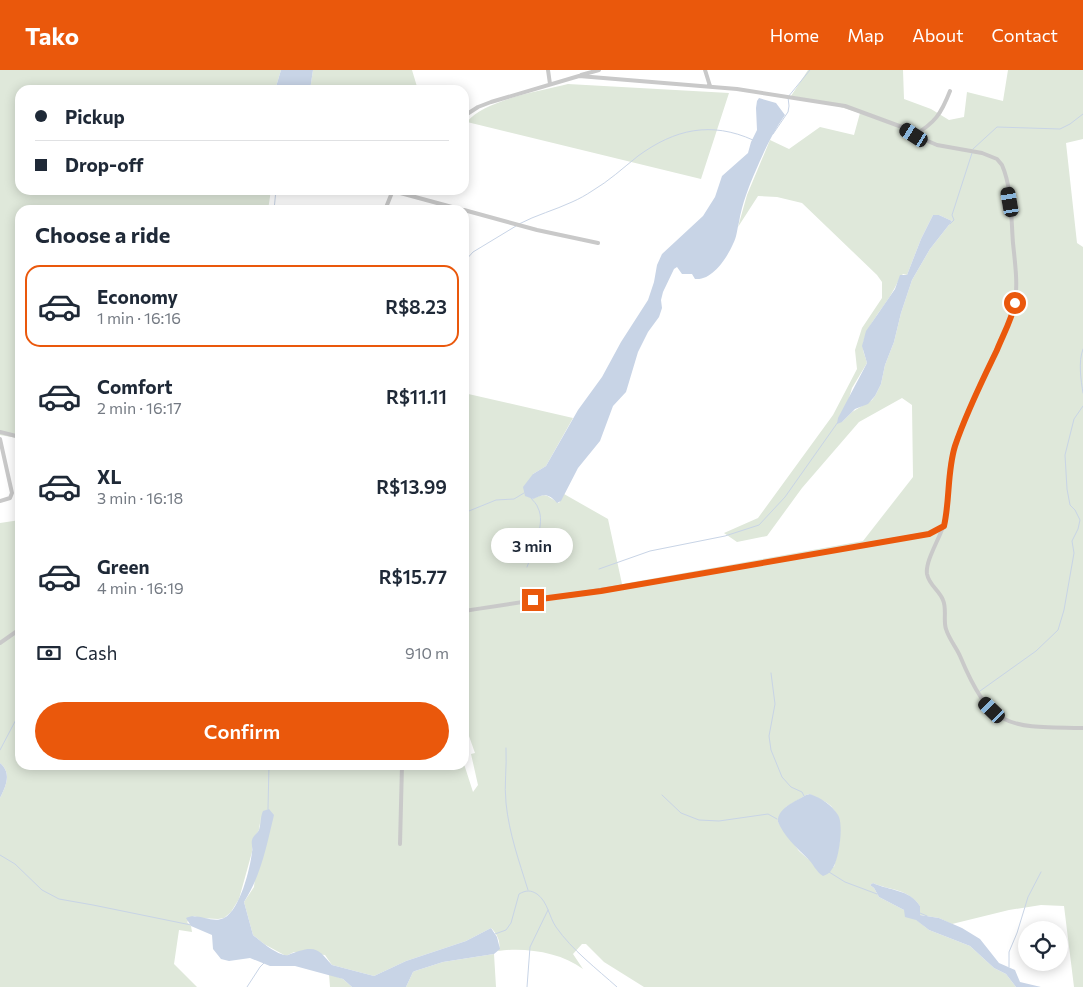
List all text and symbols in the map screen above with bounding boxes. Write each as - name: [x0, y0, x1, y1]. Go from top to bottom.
- text: Tako: [25, 21, 79, 50]
- text: Home: [770, 24, 819, 46]
- text: Map: [847, 24, 884, 46]
- text: About: [912, 24, 964, 46]
- text: Contact: [992, 24, 1058, 46]
- text: Pickup: [65, 105, 125, 128]
- car: [897, 121, 930, 149]
- text: Drop-off: [65, 153, 144, 176]
- car: [1000, 186, 1019, 218]
- text: Choose a ride: [35, 221, 170, 248]
- icon: car: [37, 284, 82, 329]
- text: Economy: [97, 285, 178, 308]
- route start: [1004, 292, 1026, 314]
- text: R$8.23: [385, 295, 447, 318]
- text: 1 min · 16:16: [97, 308, 181, 327]
- icon: car: [37, 374, 82, 419]
- text: Comfort: [97, 375, 173, 398]
- text: R$11.11: [386, 385, 447, 408]
- text: 2 min · 16:17: [97, 398, 182, 417]
- icon: car: [37, 464, 82, 509]
- text: XL: [97, 465, 122, 488]
- text: R$13.99: [376, 475, 447, 498]
- text: 3 min · 16:18: [97, 488, 183, 507]
- callout: 3 min: [492, 528, 574, 562]
- text: 3 min: [512, 536, 552, 555]
- icon: car: [37, 554, 82, 599]
- text: Green: [97, 555, 149, 578]
- text: R$15.77: [379, 565, 447, 588]
- text: 4 min · 16:19: [97, 578, 184, 597]
- route end: [522, 589, 544, 611]
- icon: cash: [35, 639, 63, 667]
- text: Cash: [75, 641, 117, 664]
- text: 910 m: [405, 643, 449, 662]
- car: [975, 694, 1008, 726]
- button: Confirm: [35, 702, 449, 760]
- map controls: [1018, 921, 1068, 971]
- button: locate: [1018, 921, 1068, 971]

